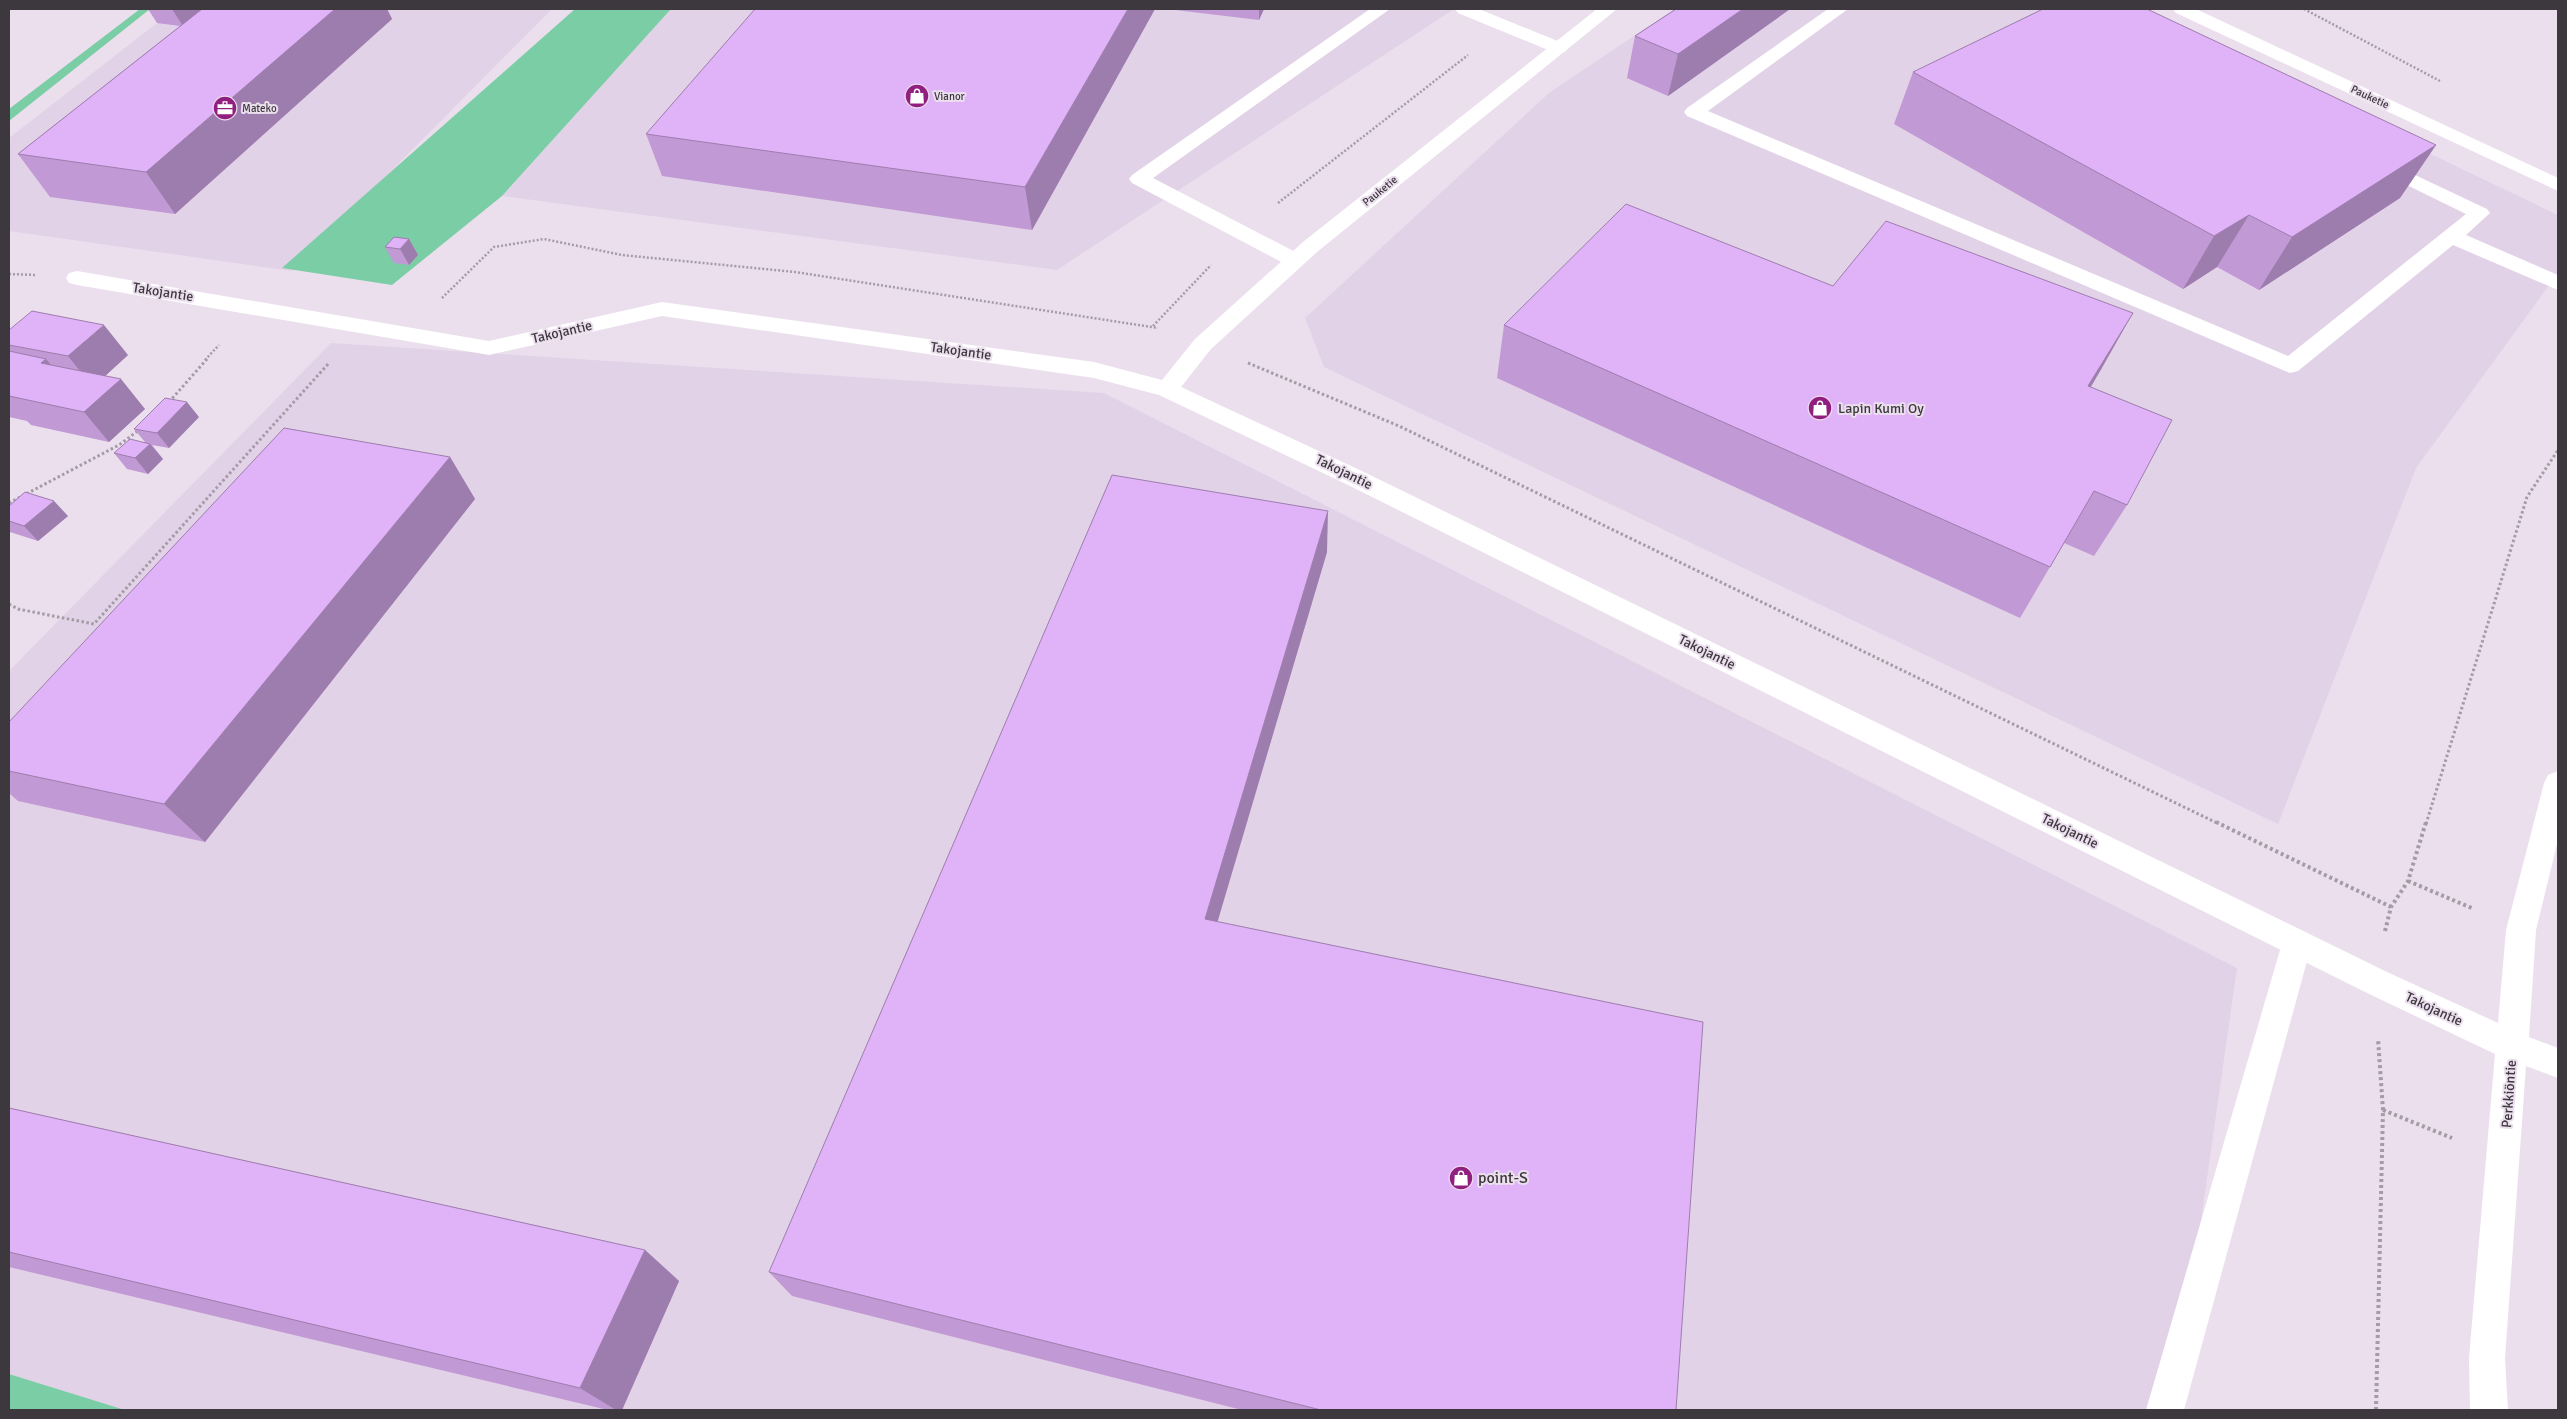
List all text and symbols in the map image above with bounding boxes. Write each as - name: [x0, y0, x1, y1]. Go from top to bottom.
- street label: Pauketie: [2349, 82, 2391, 112]
- shop icon: Vianor: [904, 83, 930, 109]
- place label: Vianor: [934, 90, 965, 103]
- office icon: Mateko: [212, 95, 238, 121]
- place label: Mateko: [242, 102, 277, 115]
- street label: Pauketie: [1360, 173, 1400, 209]
- street label: Takojantie: [131, 279, 195, 305]
- street label: Takojantie: [530, 317, 594, 347]
- street label: Takojantie: [929, 338, 993, 364]
- shop icon: Lapin Kumi Oy: [1807, 395, 1833, 421]
- place label: Lapin Kumi Oy: [1838, 400, 1924, 417]
- street label: Takojantie: [1313, 451, 1375, 493]
- street label: Takojantie: [1676, 631, 1738, 673]
- street label: Takojantie: [2039, 810, 2101, 852]
- street label: Takojantie: [2403, 988, 2465, 1030]
- street label: Perkkiöntie: [2498, 1059, 2520, 1129]
- shop icon: point-S: [1448, 1165, 1474, 1191]
- place label: point-S: [1478, 1168, 1528, 1188]

